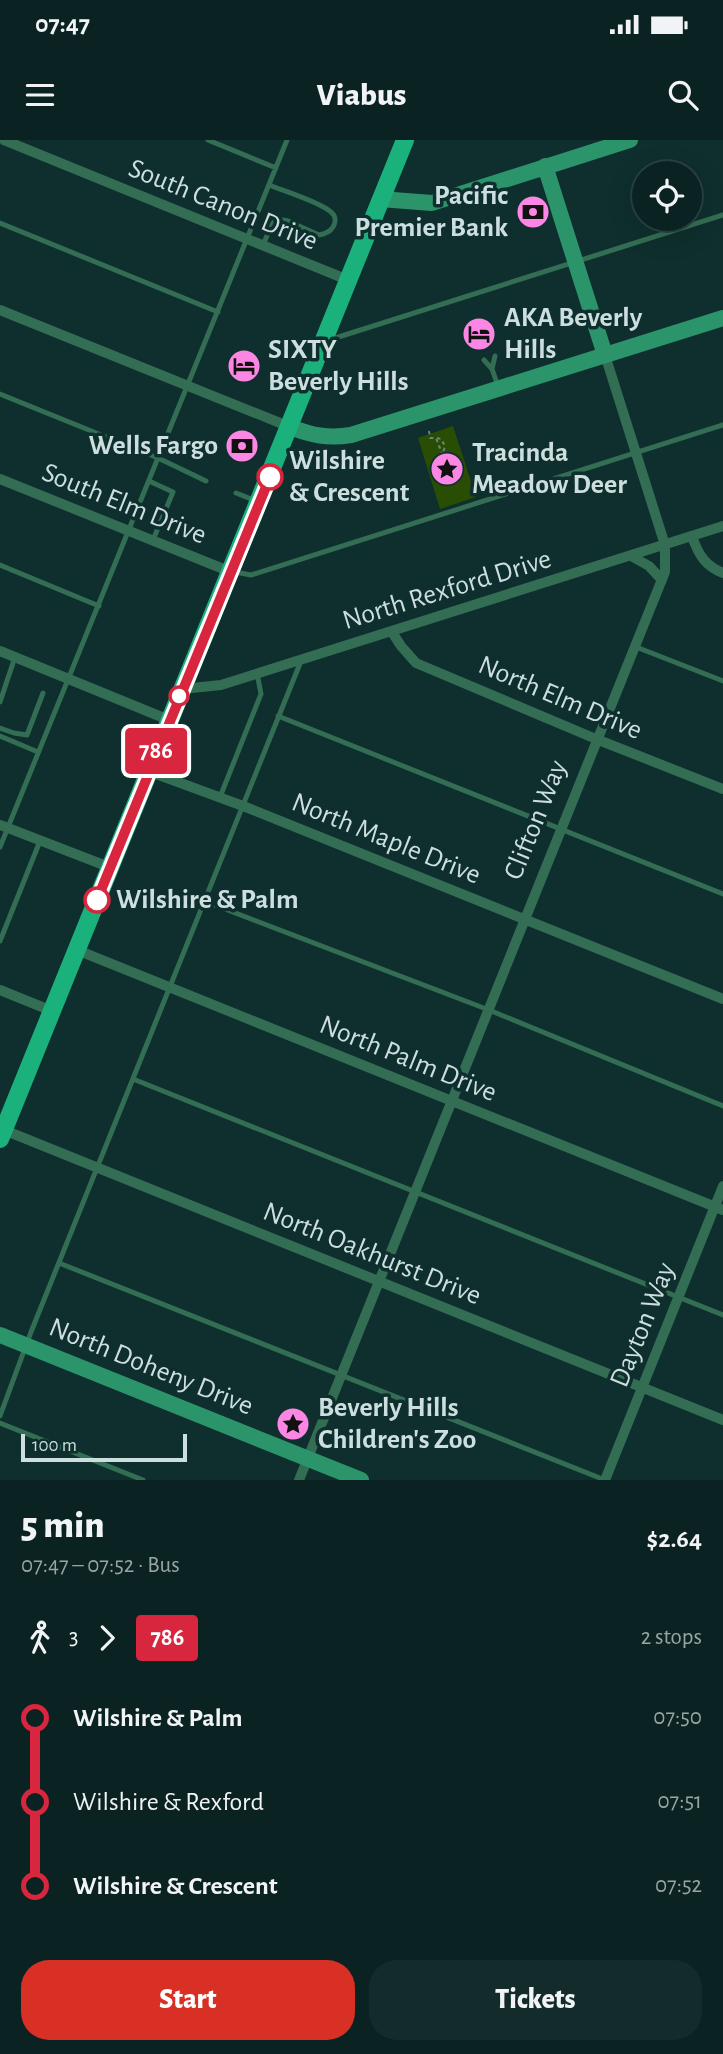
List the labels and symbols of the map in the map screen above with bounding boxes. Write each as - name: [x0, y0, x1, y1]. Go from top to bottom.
- street label: South Canon Drive: [124, 154, 322, 256]
- place label: Pacific Premier Bank: [354, 182, 508, 242]
- bank icon: Pacific Premier Bank: [514, 193, 552, 231]
- place label: AKA Beverly Hills: [504, 304, 643, 364]
- hotel icon: AKA Beverly Hills: [460, 315, 498, 353]
- place label: SIXTY Beverly Hills: [268, 336, 408, 396]
- hotel icon: SIXTY Beverly Hills: [225, 347, 263, 385]
- bank icon: Wells Fargo: [223, 427, 261, 465]
- place label: Wells Fargo: [88, 432, 218, 460]
- place label: Tracinda Meadow Deer: [472, 439, 627, 499]
- place label: Wilshire & Crescent: [289, 447, 410, 507]
- place icon: Tracinda Meadow Deer: [428, 450, 466, 488]
- street label: South Elm Drive: [38, 458, 210, 550]
- marker: Wilshire & Crescent: [257, 464, 283, 490]
- street label: North Rexford Drive: [339, 545, 555, 635]
- street label: North Elm Drive: [474, 651, 646, 745]
- unlabelled marker: [169, 686, 189, 706]
- line badge: 786: [116, 728, 196, 774]
- street label: Clifton Way: [499, 756, 573, 884]
- street label: North Maple Drive: [288, 788, 484, 890]
- place label: Wilshire & Palm: [116, 886, 299, 914]
- marker: Wilshire & Palm: [84, 887, 110, 913]
- street label: North Palm Drive: [316, 1011, 500, 1107]
- street label: North Oakhurst Drive: [259, 1197, 485, 1311]
- street label: Dayton Way: [605, 1259, 681, 1391]
- street label: North Doheny Drive: [45, 1313, 257, 1421]
- place label: Beverly Hills Children's Zoo: [318, 1394, 476, 1454]
- place icon: Beverly Hills Children's Zoo: [274, 1405, 312, 1443]
- scale bar: [21, 1431, 187, 1463]

